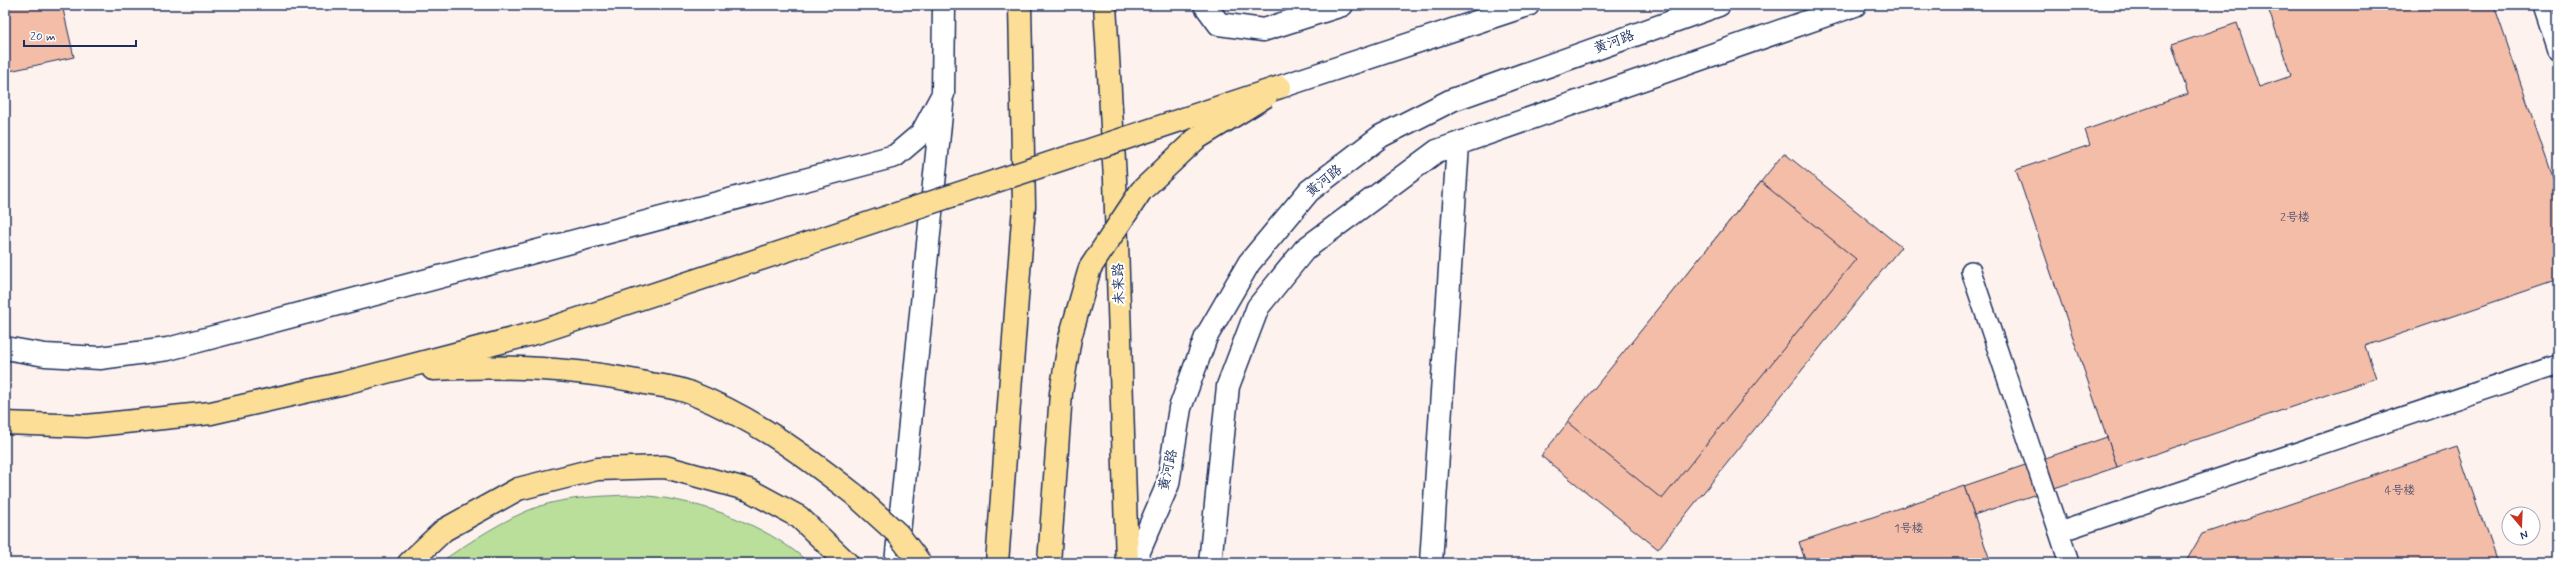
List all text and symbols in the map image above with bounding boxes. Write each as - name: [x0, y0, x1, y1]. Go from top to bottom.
- scale bar: [24, 22, 136, 48]
- street label: 黄河路: [1591, 26, 1637, 58]
- text: 20 m: [30, 29, 56, 45]
- street label: 黄河路: [1302, 161, 1346, 201]
- house number: 2号楼: [2280, 210, 2310, 226]
- street label: 未来路: [1109, 263, 1129, 305]
- street label: 黄河路: [1155, 448, 1181, 492]
- house number: 4号楼: [2385, 483, 2415, 499]
- north arrow: [2501, 506, 2541, 546]
- house number: 1号楼: [1894, 521, 1924, 537]
- text: N: [2518, 527, 2530, 542]

